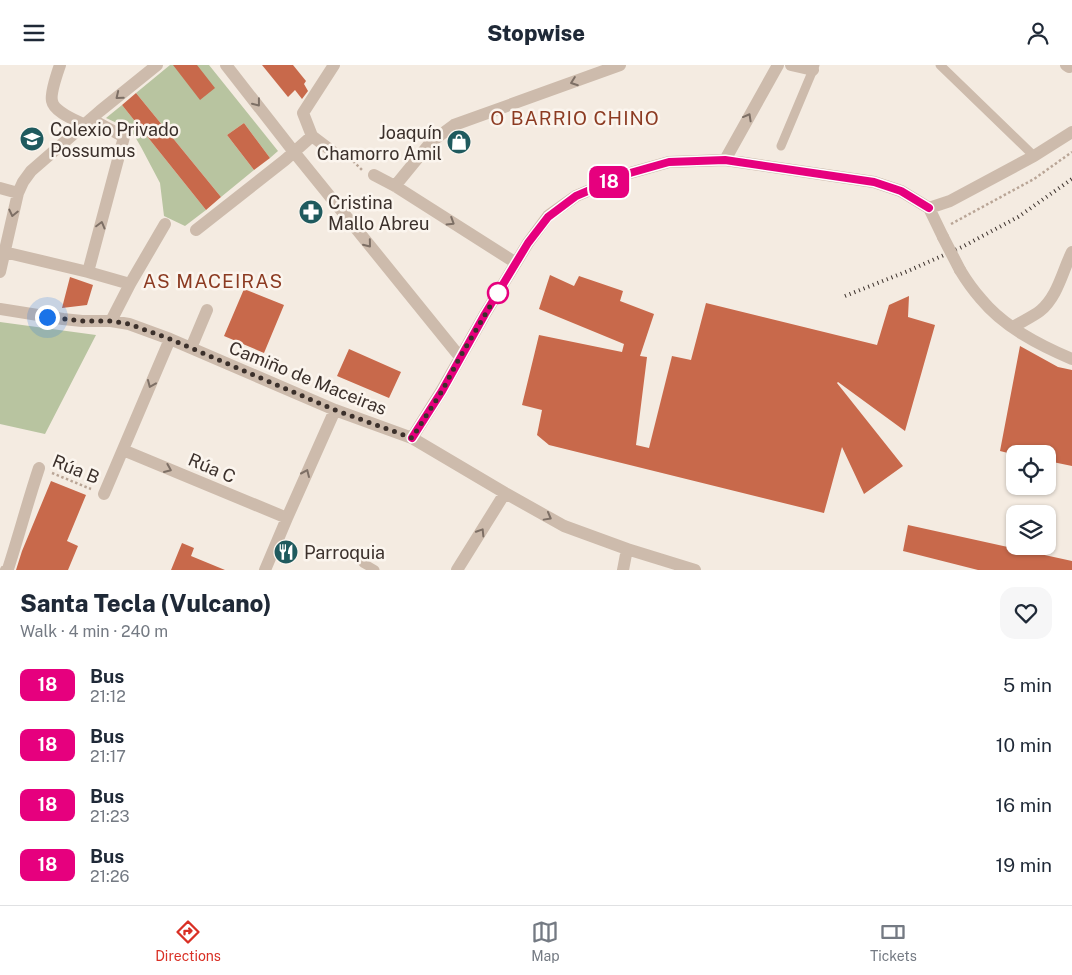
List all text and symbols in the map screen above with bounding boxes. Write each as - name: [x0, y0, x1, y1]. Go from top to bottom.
- icon: menu: [20, 19, 48, 47]
- icon: person: [1024, 19, 1052, 47]
- text: Stopwise: [487, 20, 585, 46]
- one-way arrow: [571, 76, 579, 86]
- one-way arrow: [116, 90, 125, 99]
- one-way arrow: [251, 97, 259, 106]
- district label: O BARRIO CHINO: [490, 107, 660, 129]
- one-way arrow: [742, 113, 752, 122]
- place label: Colexio Privado Possumus: [50, 119, 179, 161]
- place label: Joaquín Chamorro Amil: [317, 122, 442, 164]
- school or university icon: Colexio Privado Possumus: [19, 126, 45, 152]
- shop icon: Joaquín Chamorro Amil: [446, 129, 472, 155]
- line badge: 18: [586, 166, 632, 198]
- text: 18: [599, 171, 619, 192]
- place label: Cristina Mallo Abreu: [328, 192, 429, 234]
- pharmacy icon: Cristina Mallo Abreu: [298, 199, 324, 225]
- one-way arrow: [8, 209, 19, 218]
- one-way arrow: [446, 215, 455, 225]
- one-way arrow: [95, 221, 105, 230]
- one-way arrow: [363, 239, 372, 248]
- district label: AS MACEIRAS: [143, 270, 283, 292]
- unlabelled marker: [487, 282, 509, 304]
- your location: [35, 305, 60, 330]
- street label: Camiño de Maceiras: [226, 337, 390, 419]
- one-way arrow: [147, 379, 157, 388]
- map controls: [1006, 445, 1056, 555]
- button: locate: [1006, 445, 1056, 495]
- street label: Rúa C: [185, 449, 239, 487]
- street label: Rúa B: [49, 450, 103, 488]
- one-way arrow: [163, 462, 172, 473]
- one-way arrow: [300, 469, 311, 478]
- button: layers: [1006, 505, 1056, 555]
- one-way arrow: [543, 511, 552, 521]
- one-way arrow: [475, 528, 485, 537]
- restaurant icon: Parroquia: [273, 539, 299, 565]
- place label: Parroquia: [304, 542, 385, 563]
- button: heart: [1000, 587, 1052, 639]
- text: Santa Tecla (Vulcano): [20, 589, 272, 617]
- text: Walk · 4 min · 240 m: [20, 622, 168, 641]
- text: Bus: [90, 665, 124, 687]
- text: 18: [38, 674, 57, 695]
- text: 5 min: [1003, 674, 1052, 696]
- text: 21:12: [90, 687, 126, 706]
- text: Bus: [90, 725, 124, 747]
- text: 18: [38, 734, 57, 755]
- text: 10 min: [996, 734, 1052, 756]
- text: 21:17: [90, 747, 126, 766]
- text: Bus: [90, 785, 124, 807]
- text: 18: [38, 794, 57, 815]
- text: 16 min: [996, 794, 1052, 816]
- text: 21:23: [90, 807, 130, 826]
- text: Bus: [90, 845, 124, 867]
- text: 18: [38, 854, 57, 875]
- text: 19 min: [996, 854, 1052, 876]
- text: 21:26: [90, 867, 129, 886]
- tab: Directions: [155, 918, 221, 964]
- tab: Map: [531, 918, 560, 964]
- tab: Tickets: [870, 918, 917, 964]

